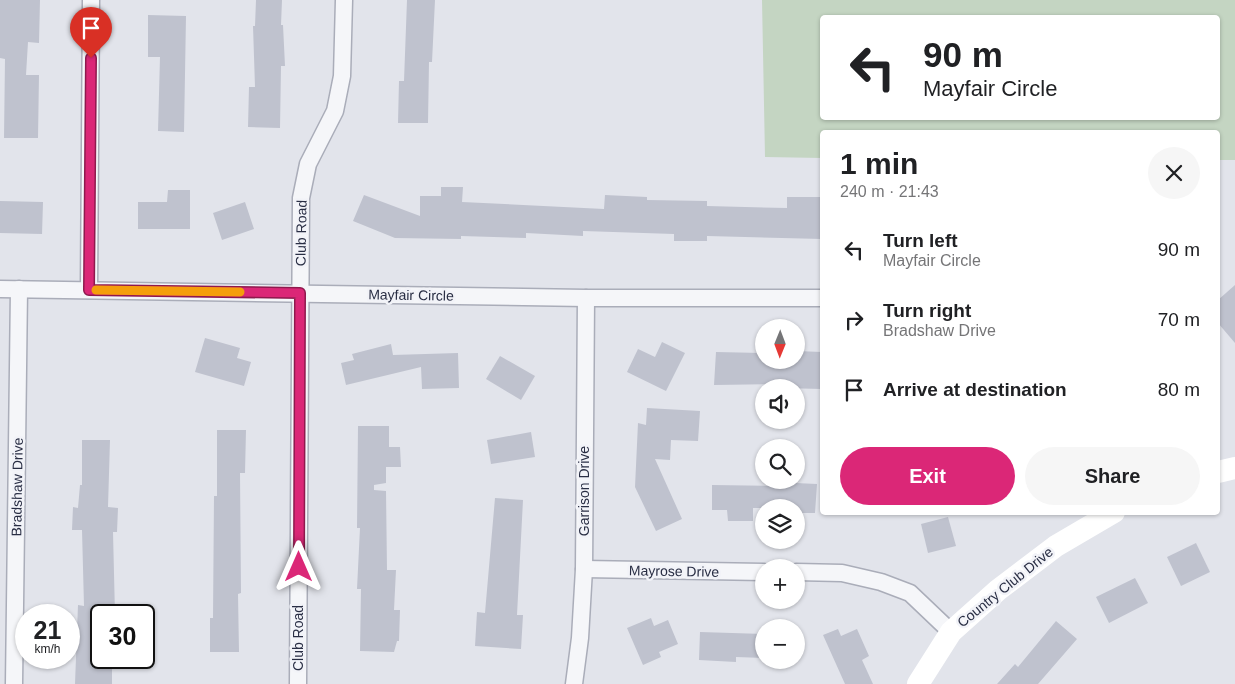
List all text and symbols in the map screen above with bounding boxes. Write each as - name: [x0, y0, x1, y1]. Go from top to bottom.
- pin: [70, 7, 112, 58]
- icon: arrive: [77, 14, 105, 42]
- icon: left: [840, 35, 905, 100]
- text: 90 m: [923, 35, 1003, 74]
- text: Mayfair Circle: [923, 76, 1057, 101]
- text: 1 min: [840, 147, 918, 180]
- button: close: [1148, 147, 1200, 199]
- text: 240 m · 21:43: [840, 183, 939, 200]
- street label: Club Road: [292, 200, 310, 266]
- text: Turn left: [883, 230, 958, 251]
- icon: left: [840, 236, 868, 264]
- text: 90 m: [1158, 239, 1200, 260]
- text: Mayfair Circle: [883, 252, 981, 269]
- street label: Mayfair Circle: [368, 286, 454, 304]
- text: Turn right: [883, 300, 971, 321]
- icon: right: [840, 306, 868, 334]
- text: 70 m: [1158, 309, 1200, 330]
- north arrow: [755, 319, 805, 369]
- map controls: [755, 319, 805, 669]
- text: Bradshaw Drive: [883, 322, 996, 339]
- icon: arrive: [840, 376, 868, 404]
- button: sound: [755, 379, 805, 429]
- text: Arrive at destination: [883, 379, 1067, 400]
- text: 80 m: [1158, 379, 1200, 400]
- street label: Bradshaw Drive: [8, 437, 26, 537]
- button: search: [755, 439, 805, 489]
- street label: Garrison Drive: [576, 446, 592, 536]
- button: Exit: [840, 447, 1015, 505]
- button: Share: [1025, 447, 1200, 505]
- button: layers: [755, 499, 805, 549]
- position arrow: [272, 540, 324, 592]
- street label: Country Club Drive: [954, 543, 1056, 630]
- button: +: [755, 559, 805, 609]
- street label: Mayrose Drive: [629, 562, 719, 580]
- speed limit sign: 30: [90, 604, 155, 669]
- street label: Club Road: [290, 605, 306, 671]
- text: 21: [34, 616, 61, 644]
- button: −: [755, 619, 805, 669]
- text: km/h: [34, 642, 61, 656]

